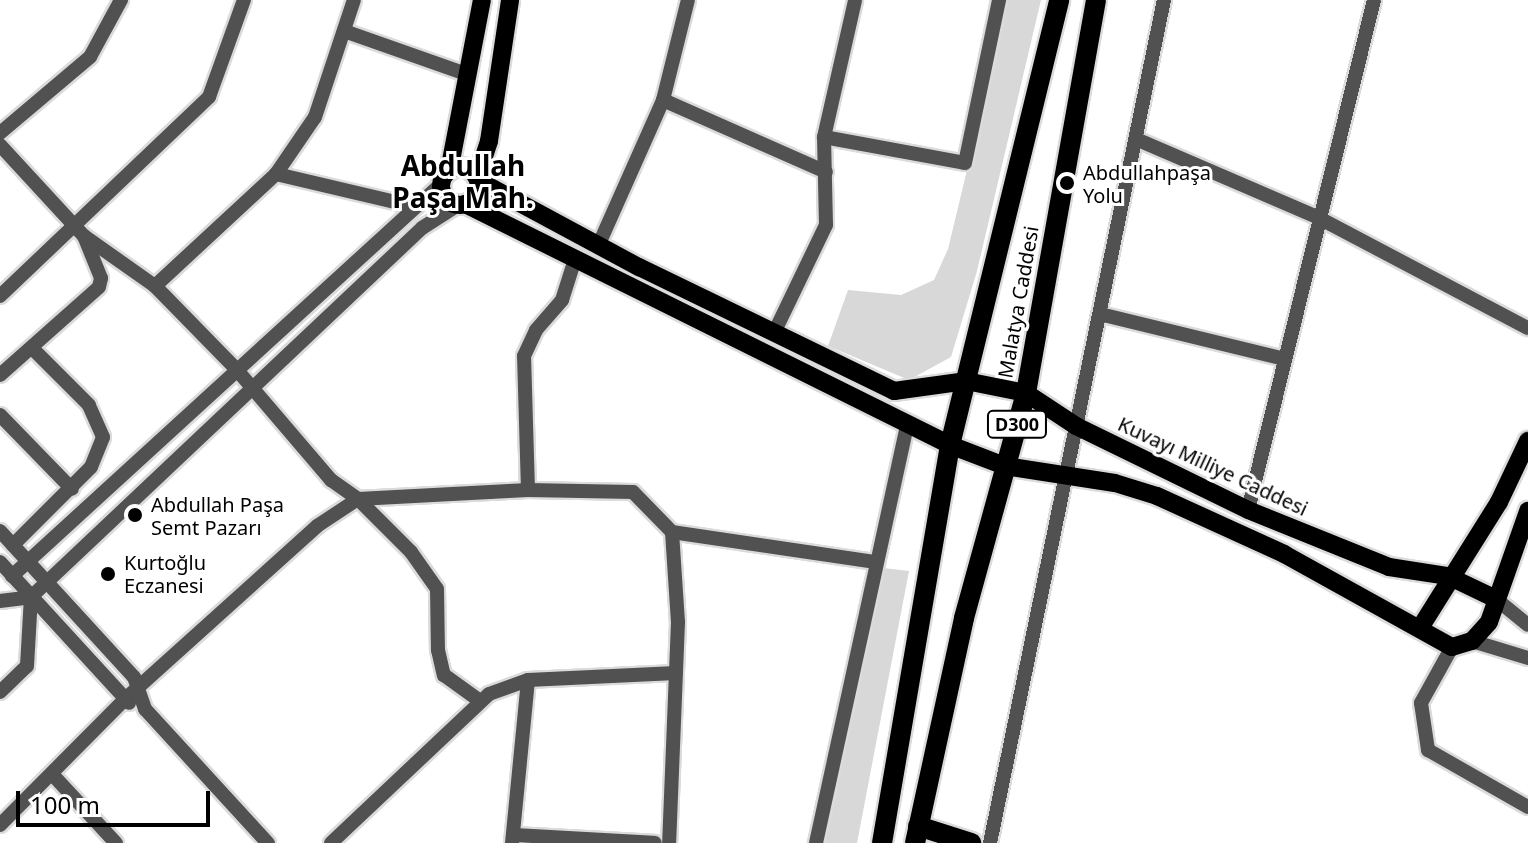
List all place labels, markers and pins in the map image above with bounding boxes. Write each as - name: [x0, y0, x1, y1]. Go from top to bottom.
- place label: Abdullahpaşa Yolu: [1083, 160, 1211, 207]
- marker: Abdullahpaşa Yolu: [1058, 174, 1076, 192]
- place label: Abdullah Paşa Semt Pazarı: [151, 492, 284, 539]
- marker: Abdullah Paşa Semt Pazarı: [126, 506, 144, 524]
- place label: Kurtoğlu Eczanesi: [124, 550, 206, 597]
- marker: Kurtoğlu Eczanesi: [99, 565, 117, 583]

